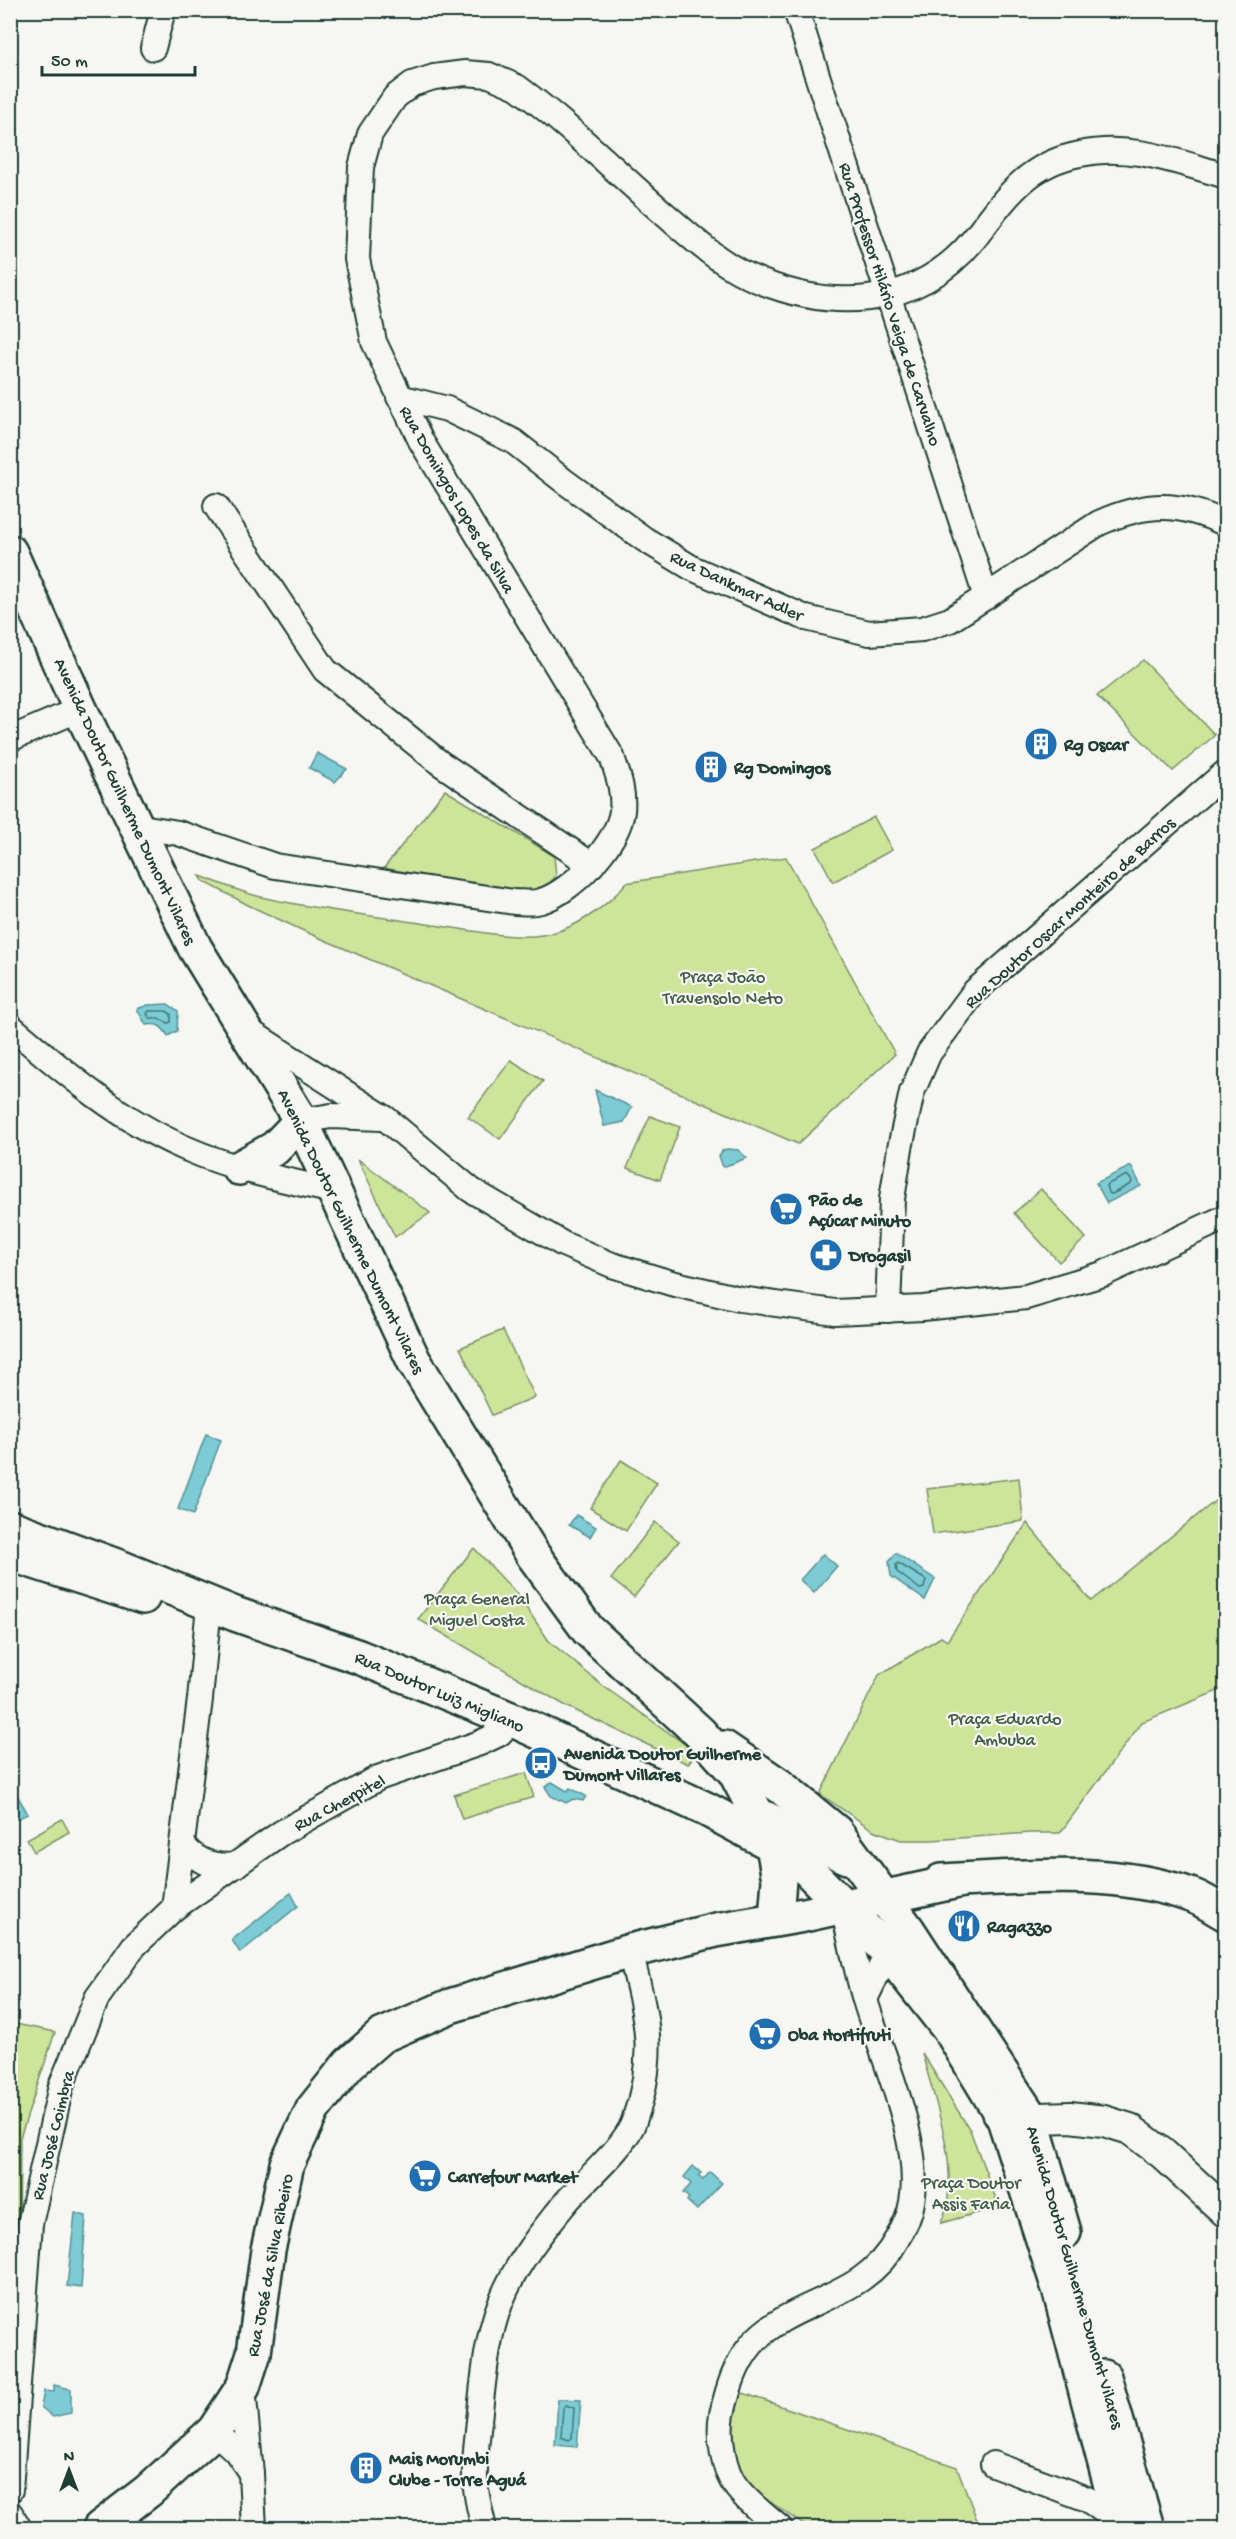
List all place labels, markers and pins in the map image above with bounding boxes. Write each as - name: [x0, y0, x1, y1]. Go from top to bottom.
- building icon: Rg Oscar: [1023, 726, 1059, 762]
- place label: Rg Oscar: [1063, 736, 1131, 757]
- building icon: Rg Domingos: [693, 749, 729, 785]
- place label: Rg Domingos: [733, 759, 832, 780]
- supermarket icon: Pão de Açúcar Minuto: [768, 1191, 804, 1227]
- place label: Pão de Açúcar Minuto: [808, 1191, 912, 1233]
- pharmacy icon: Drogasil: [808, 1237, 844, 1273]
- place label: Drogasil: [847, 1247, 911, 1268]
- bus stop icon: Avenida Doutor Guilherme Dumont Villares: [523, 1745, 559, 1781]
- place label: Avenida Doutor Guilherme Dumont Villares: [562, 1745, 762, 1787]
- restaurant icon: Ragazzo: [946, 1908, 982, 1944]
- place label: Ragazzo: [986, 1918, 1053, 1939]
- supermarket icon: Oba Hortifruti: [747, 2016, 783, 2052]
- place label: Oba Hortifruti: [788, 2026, 892, 2047]
- supermarket icon: Carrefour Market: [407, 2158, 443, 2194]
- place label: Carrefour Market: [447, 2168, 579, 2189]
- building icon: Mais Morumbi Clube - Torre Aguá: [348, 2450, 384, 2486]
- place label: Mais Morumbi Clube - Torre Aguá: [388, 2450, 527, 2492]

